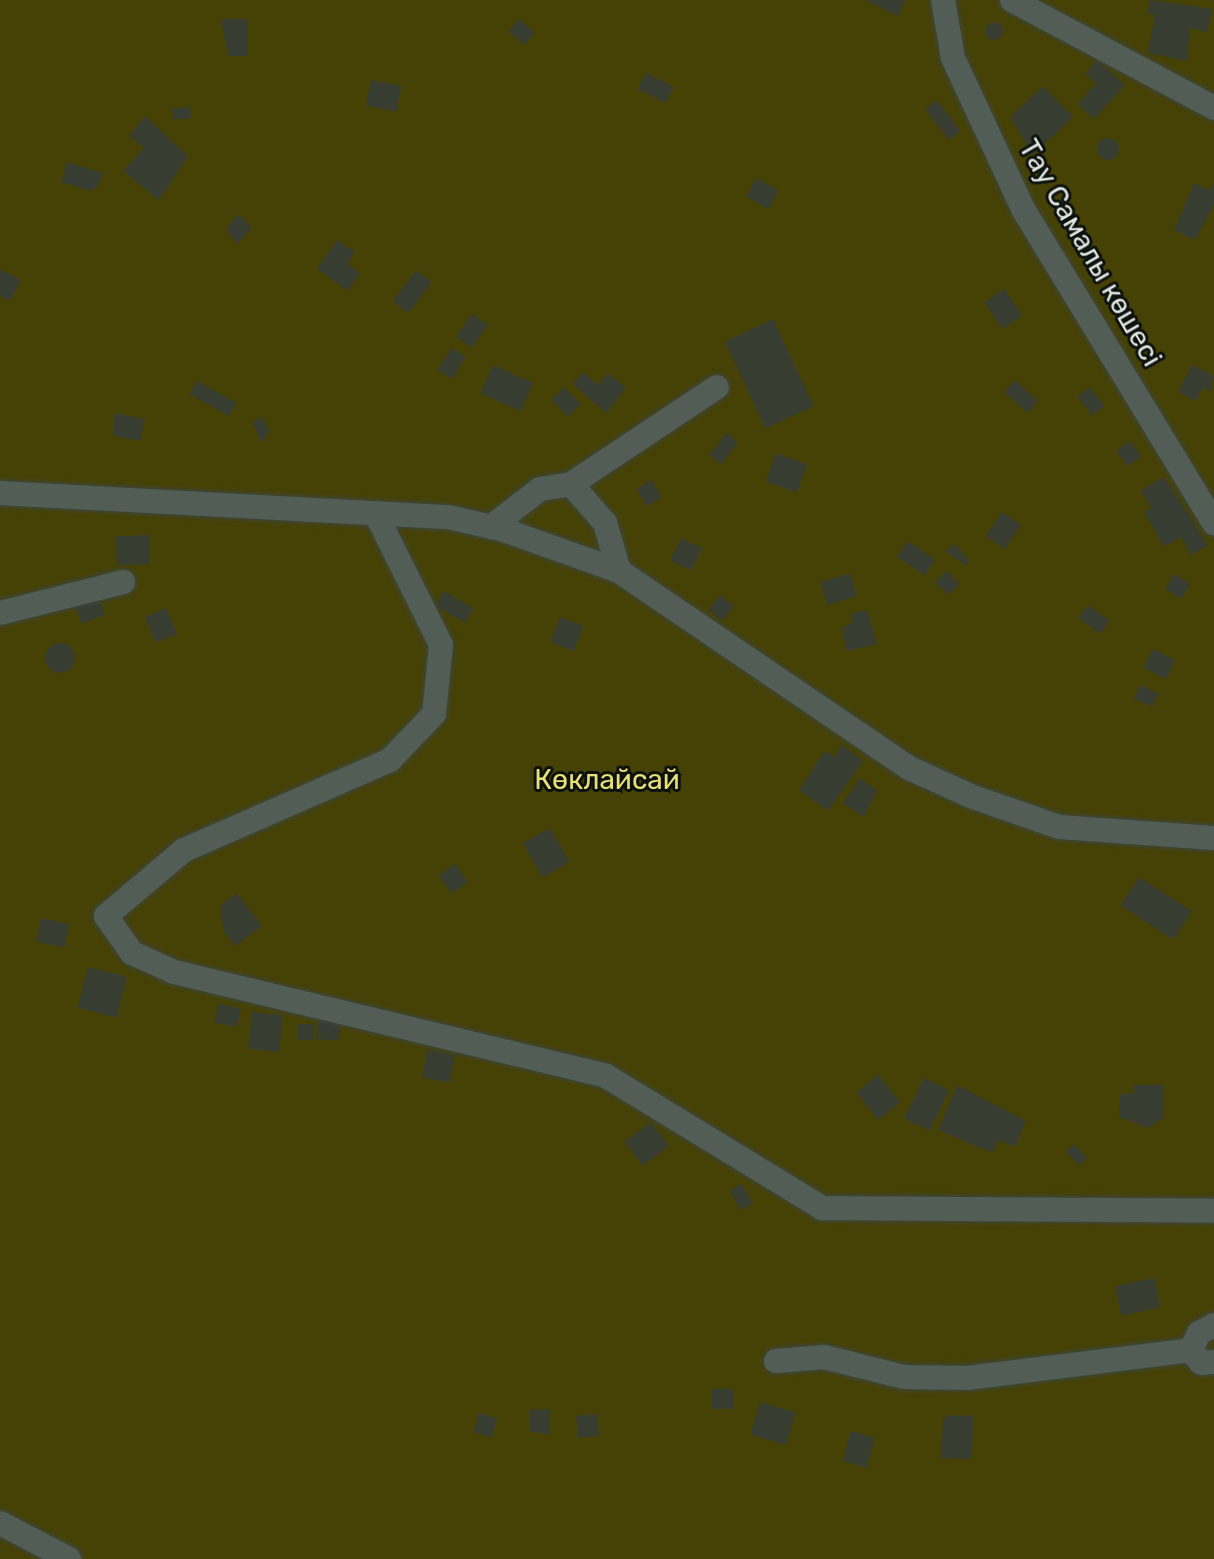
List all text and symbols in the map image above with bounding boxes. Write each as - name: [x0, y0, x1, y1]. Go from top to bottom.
- street label: Тау Самалы көшесі: [1011, 134, 1169, 372]
- park label: Көклайсай: [534, 763, 680, 797]

